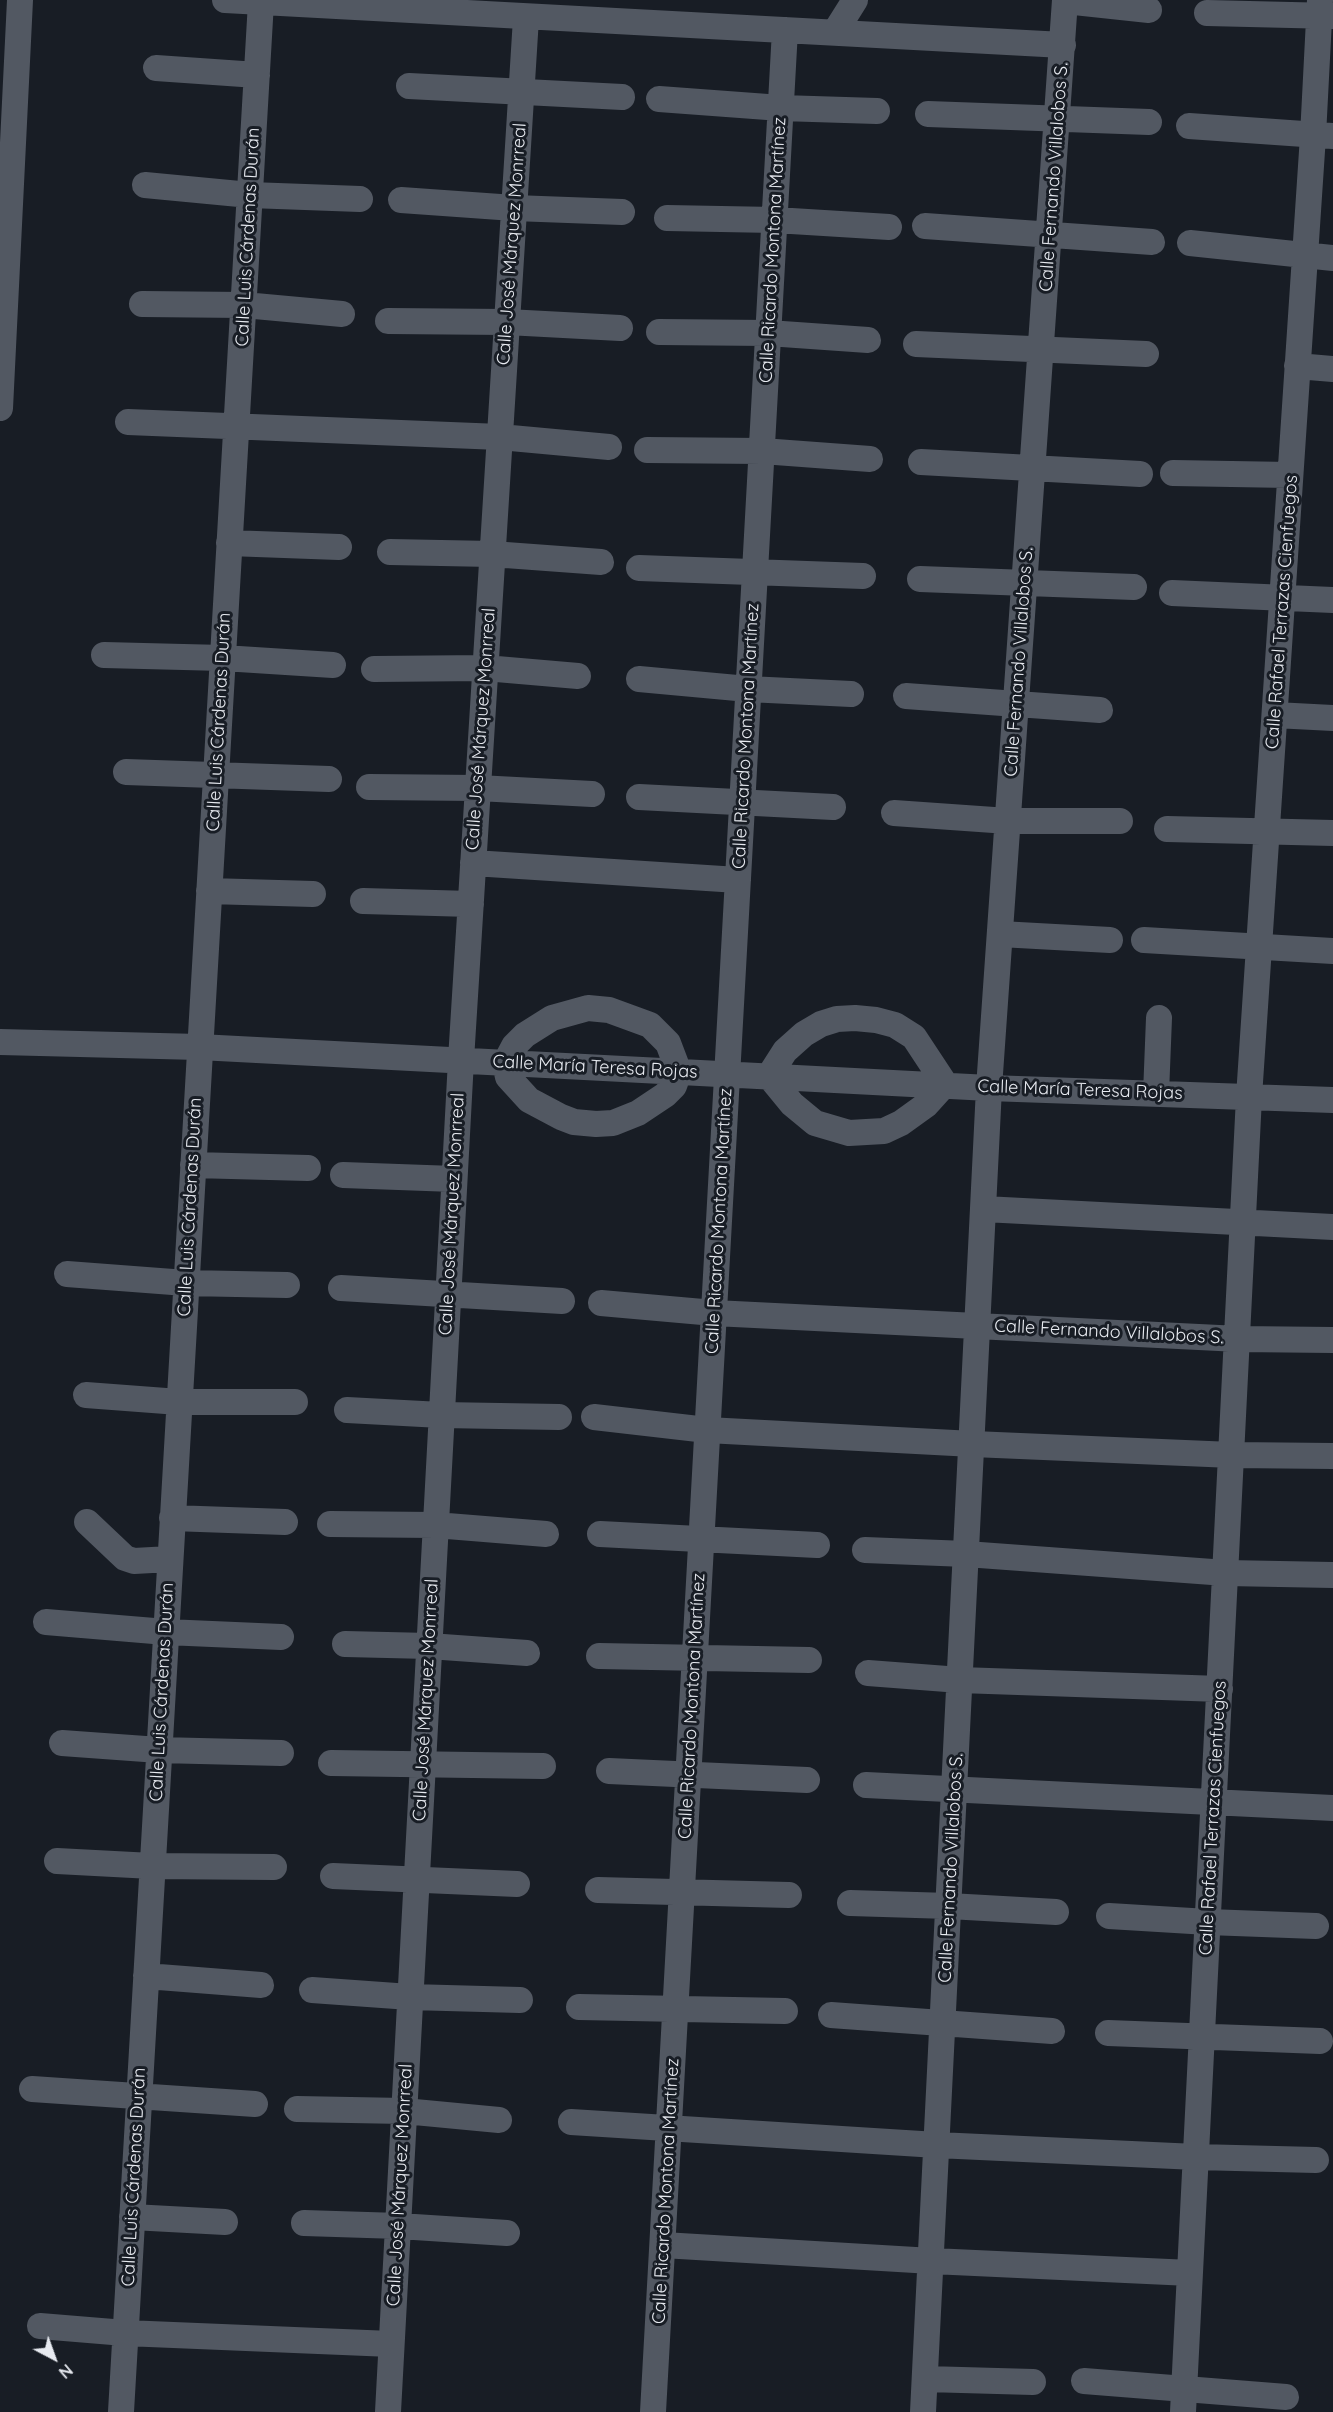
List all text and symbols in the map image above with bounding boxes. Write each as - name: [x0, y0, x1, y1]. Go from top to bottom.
- street label: Calle Fernando Villalobos S.: [1035, 62, 1073, 292]
- street label: Calle Ricardo Montona Martínez: [755, 116, 791, 384]
- street label: Calle José Márquez Monrreal: [493, 122, 531, 366]
- street label: Calle Luis Cárdenas Durán: [231, 127, 265, 347]
- street label: Calle Rafael Terrazas Cienfuegos: [1262, 474, 1302, 750]
- street label: Calle Fernando Villalobos S.: [1000, 547, 1038, 777]
- street label: Calle Ricardo Montona Martínez: [728, 602, 764, 870]
- street label: Calle José Márquez Monrreal: [462, 607, 500, 851]
- street label: Calle Luis Cárdenas Durán: [202, 612, 236, 832]
- street label: Calle María Teresa Rojas: [492, 1051, 698, 1083]
- street label: Calle María Teresa Rojas: [977, 1076, 1183, 1104]
- street label: Calle Ricardo Montona Martínez: [701, 1087, 737, 1355]
- street label: Calle José Márquez Monrreal: [435, 1092, 469, 1336]
- street label: Calle Luis Cárdenas Durán: [173, 1097, 207, 1317]
- street label: Calle Fernando Villalobos S.: [994, 1315, 1224, 1349]
- street label: Calle Ricardo Montona Martínez: [674, 1572, 710, 1840]
- street label: Calle José Márquez Monrreal: [409, 1578, 443, 1822]
- street label: Calle Luis Cárdenas Durán: [145, 1582, 179, 1802]
- street label: Calle Rafael Terrazas Cienfuegos: [1195, 1680, 1231, 1956]
- street label: Calle Fernando Villalobos S.: [934, 1753, 968, 1983]
- street label: Calle Ricardo Montona Martínez: [648, 2057, 684, 2325]
- street label: Calle José Márquez Monrreal: [383, 2063, 417, 2307]
- street label: Calle Luis Cárdenas Durán: [117, 2067, 151, 2287]
- north arrow: [24, 2328, 84, 2388]
- text: N: [55, 2360, 77, 2383]

